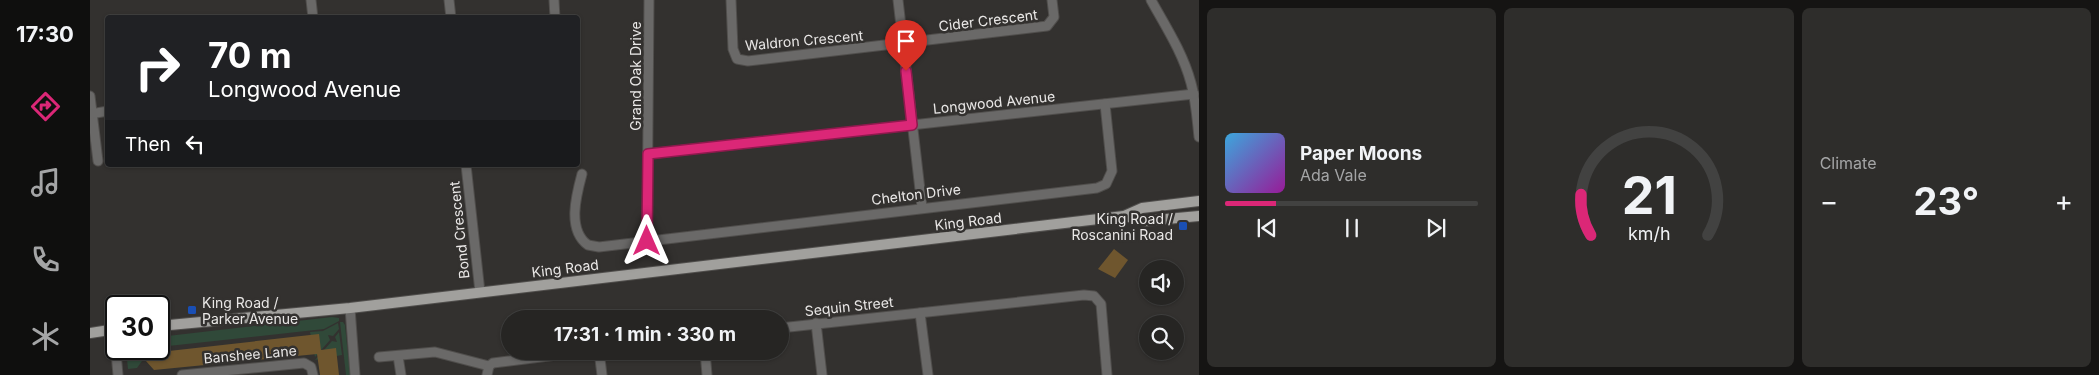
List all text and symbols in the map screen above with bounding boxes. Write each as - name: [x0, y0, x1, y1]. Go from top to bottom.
- street label: Cider Crescent: [938, 5, 1039, 34]
- pin: [885, 20, 927, 71]
- text: 17:30: [16, 21, 74, 47]
- street label: Grand Oak Drive: [627, 21, 644, 131]
- street label: Waldron Crescent: [744, 26, 864, 54]
- icon: arrive: [892, 27, 920, 55]
- text: 70 m: [208, 34, 292, 76]
- icon: right: [125, 35, 190, 100]
- text: Longwood Avenue: [208, 76, 401, 102]
- street label: Longwood Avenue: [932, 87, 1056, 117]
- icon: directions: [28, 89, 63, 124]
- icon: left: [181, 130, 209, 158]
- text: Then: [125, 133, 171, 156]
- text: Paper Moons: [1300, 142, 1422, 165]
- text: Climate: [1820, 153, 1877, 173]
- text: 21: [1621, 164, 1677, 227]
- icon: music: [28, 165, 63, 200]
- text: Ada Vale: [1300, 165, 1367, 185]
- text: 23°: [1913, 178, 1979, 224]
- street label: Bond Crescent: [445, 180, 473, 280]
- street label: Chelton Drive: [870, 180, 962, 208]
- text: −: [1820, 184, 1838, 218]
- text: +: [2054, 184, 2073, 218]
- street label: King Road: [933, 208, 1003, 234]
- place label: King Road / Roscanini Road: [1071, 210, 1173, 243]
- position arrow: [620, 214, 672, 266]
- icon: previous: [1253, 214, 1281, 242]
- icon: pause: [1338, 214, 1366, 242]
- icon: next: [1422, 214, 1450, 242]
- marker: King Road / Roscanini Road: [1177, 220, 1189, 232]
- text: km/h: [1628, 223, 1670, 244]
- icon: phone: [28, 242, 63, 277]
- street label: King Road: [530, 255, 600, 281]
- map controls: [1139, 260, 1184, 360]
- button: sound: [1139, 260, 1184, 305]
- street label: Sequin Street: [804, 293, 895, 319]
- place label: King Road / Parker Avenue: [202, 294, 298, 327]
- speed limit sign: 30: [105, 295, 170, 360]
- marker: King Road / Parker Avenue: [186, 304, 198, 316]
- button: search: [1139, 315, 1184, 360]
- icon: climate: [28, 319, 63, 354]
- text: 17:31 · 1 min · 330 m: [554, 323, 736, 346]
- street label: Banshee Lane: [203, 341, 297, 367]

